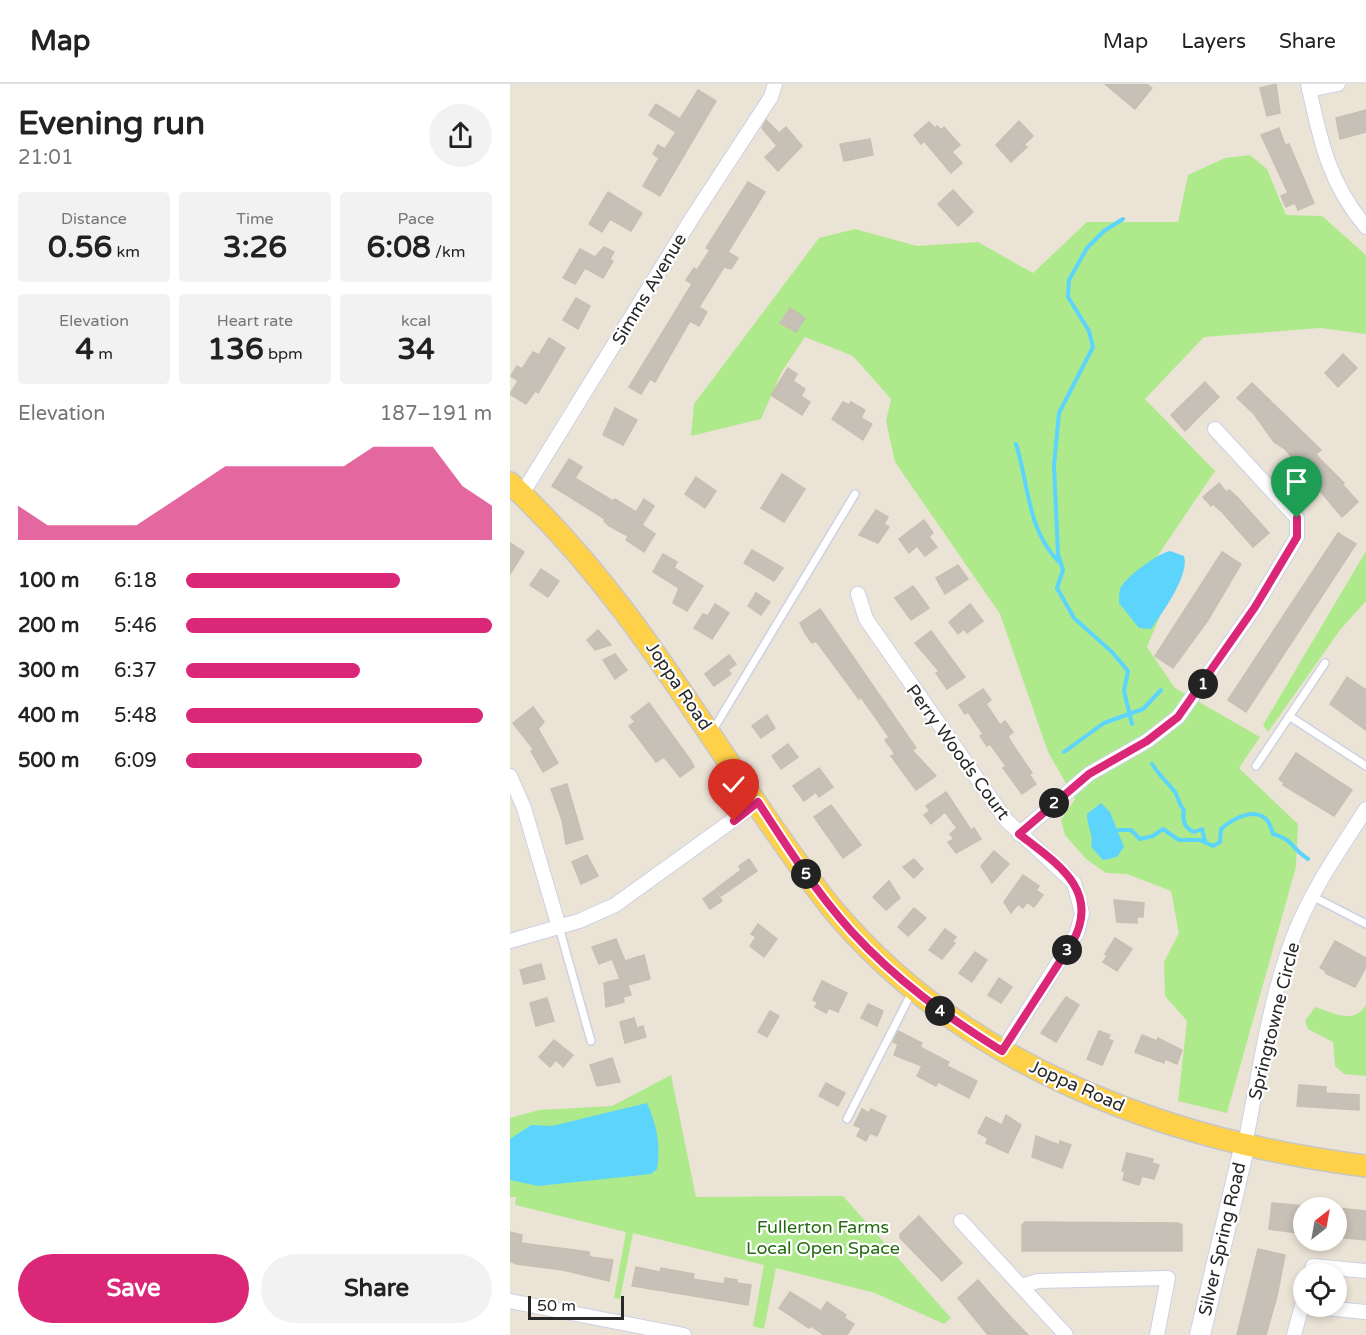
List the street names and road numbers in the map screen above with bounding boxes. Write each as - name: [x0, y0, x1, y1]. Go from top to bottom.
- street label: Simms Avenue: [607, 229, 691, 349]
- street label: Joppa Road: [641, 638, 717, 734]
- street label: Perry Woods Court: [901, 680, 1015, 824]
- street label: Springtowne Circle: [1244, 940, 1304, 1102]
- street label: Joppa Road: [1026, 1055, 1128, 1117]
- street label: Silver Spring Road: [1194, 1160, 1250, 1318]

